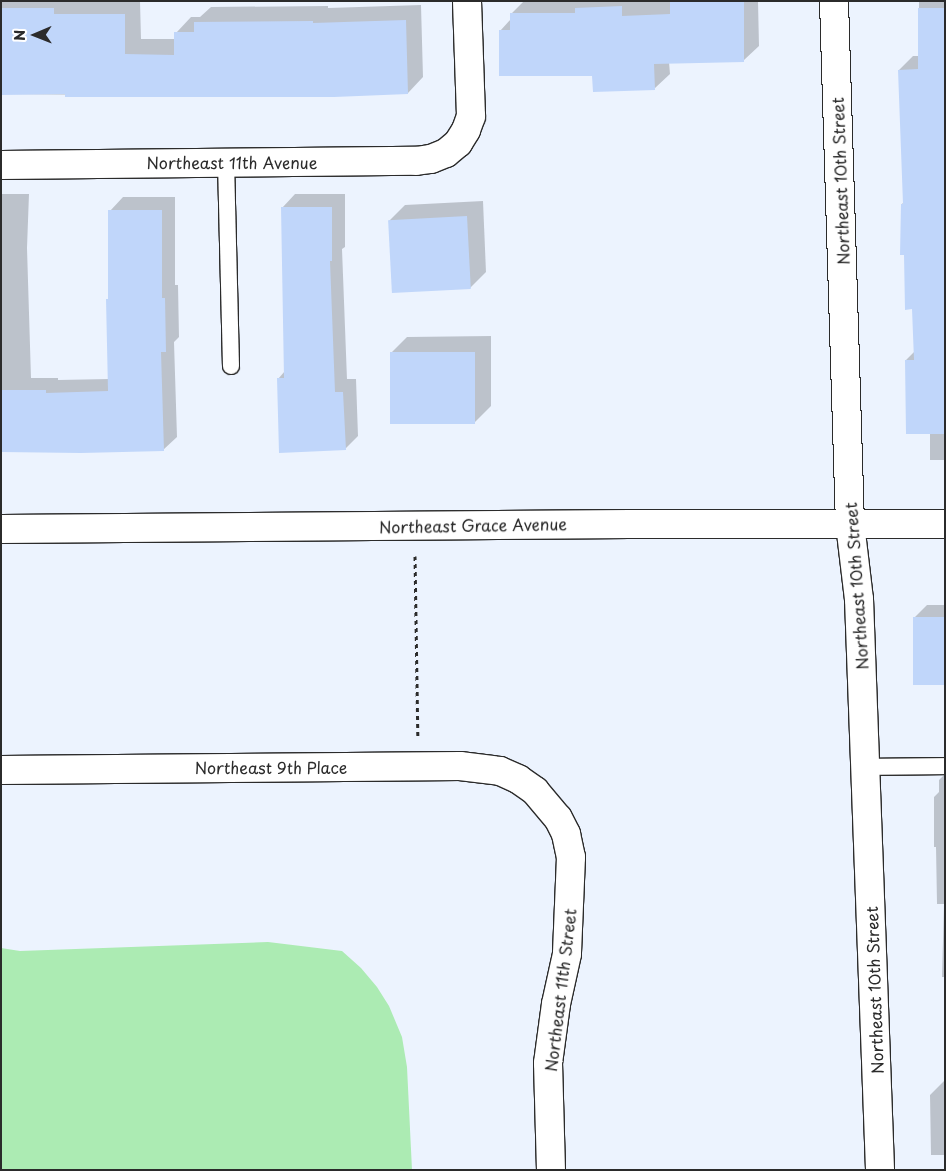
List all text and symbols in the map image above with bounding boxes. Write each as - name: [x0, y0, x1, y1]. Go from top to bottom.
- north arrow: [10, 10, 60, 60]
- text: N: [9, 30, 30, 41]
- street label: Northeast 10th Street: [827, 96, 853, 266]
- street label: Northeast 11th Avenue: [146, 152, 318, 172]
- street label: Northeast 10th Street: [841, 501, 871, 671]
- street label: Northeast Grace Avenue: [379, 514, 567, 536]
- street label: Northeast 9th Place: [194, 757, 348, 777]
- street label: Northeast 10th Street: [861, 905, 887, 1075]
- street label: Northeast 11th Street: [540, 907, 580, 1073]

